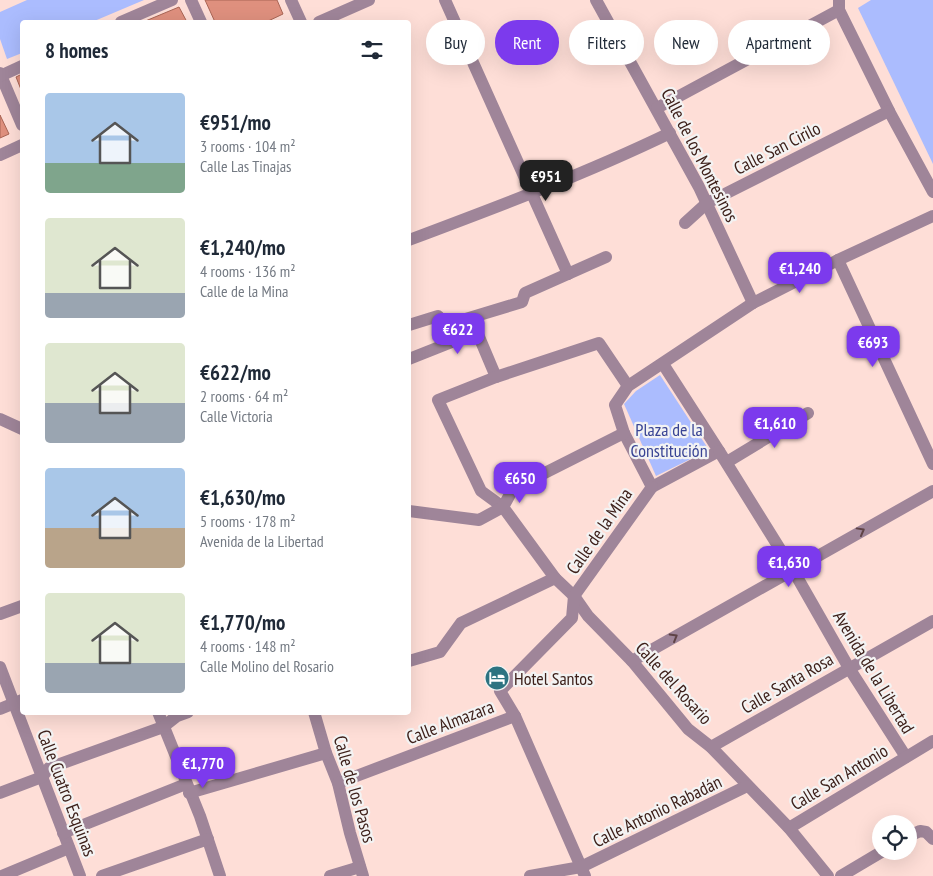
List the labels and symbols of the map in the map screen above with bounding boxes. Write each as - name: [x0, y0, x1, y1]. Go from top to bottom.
- street label: Calle de los Montesinos: [656, 84, 744, 226]
- street label: Calle San Cirilo: [730, 116, 824, 180]
- pin: €951: [516, 160, 576, 202]
- pin: €1,240: [759, 252, 841, 294]
- pin: €622: [428, 312, 488, 355]
- pin: €693: [843, 326, 903, 368]
- pin: €1,610: [734, 406, 816, 449]
- park label: Plaza de la Constitución: [630, 418, 708, 462]
- pin: €650: [490, 462, 550, 504]
- street label: Calle de la Mina: [561, 484, 637, 578]
- one-way arrow: [856, 528, 865, 538]
- pin: €1,630: [748, 546, 830, 588]
- street label: Avenida de la Libertad: [828, 606, 920, 738]
- one-way arrow: [669, 634, 678, 644]
- street label: Calle del Rosario: [631, 637, 717, 729]
- street label: Calle Santa Rosa: [737, 647, 837, 719]
- hotel icon: Hotel Santos: [484, 665, 510, 691]
- place label: Hotel Santos: [514, 667, 593, 690]
- street label: Calle Almazara: [403, 695, 497, 749]
- street label: Calle Cuatro Esquinas: [32, 726, 102, 860]
- street label: Calle de los Pasos: [329, 733, 381, 845]
- street label: Calle San Antonio: [786, 739, 892, 815]
- pin: €1,770: [162, 746, 244, 789]
- street label: Calle Antonio Rabadán: [589, 770, 725, 852]

